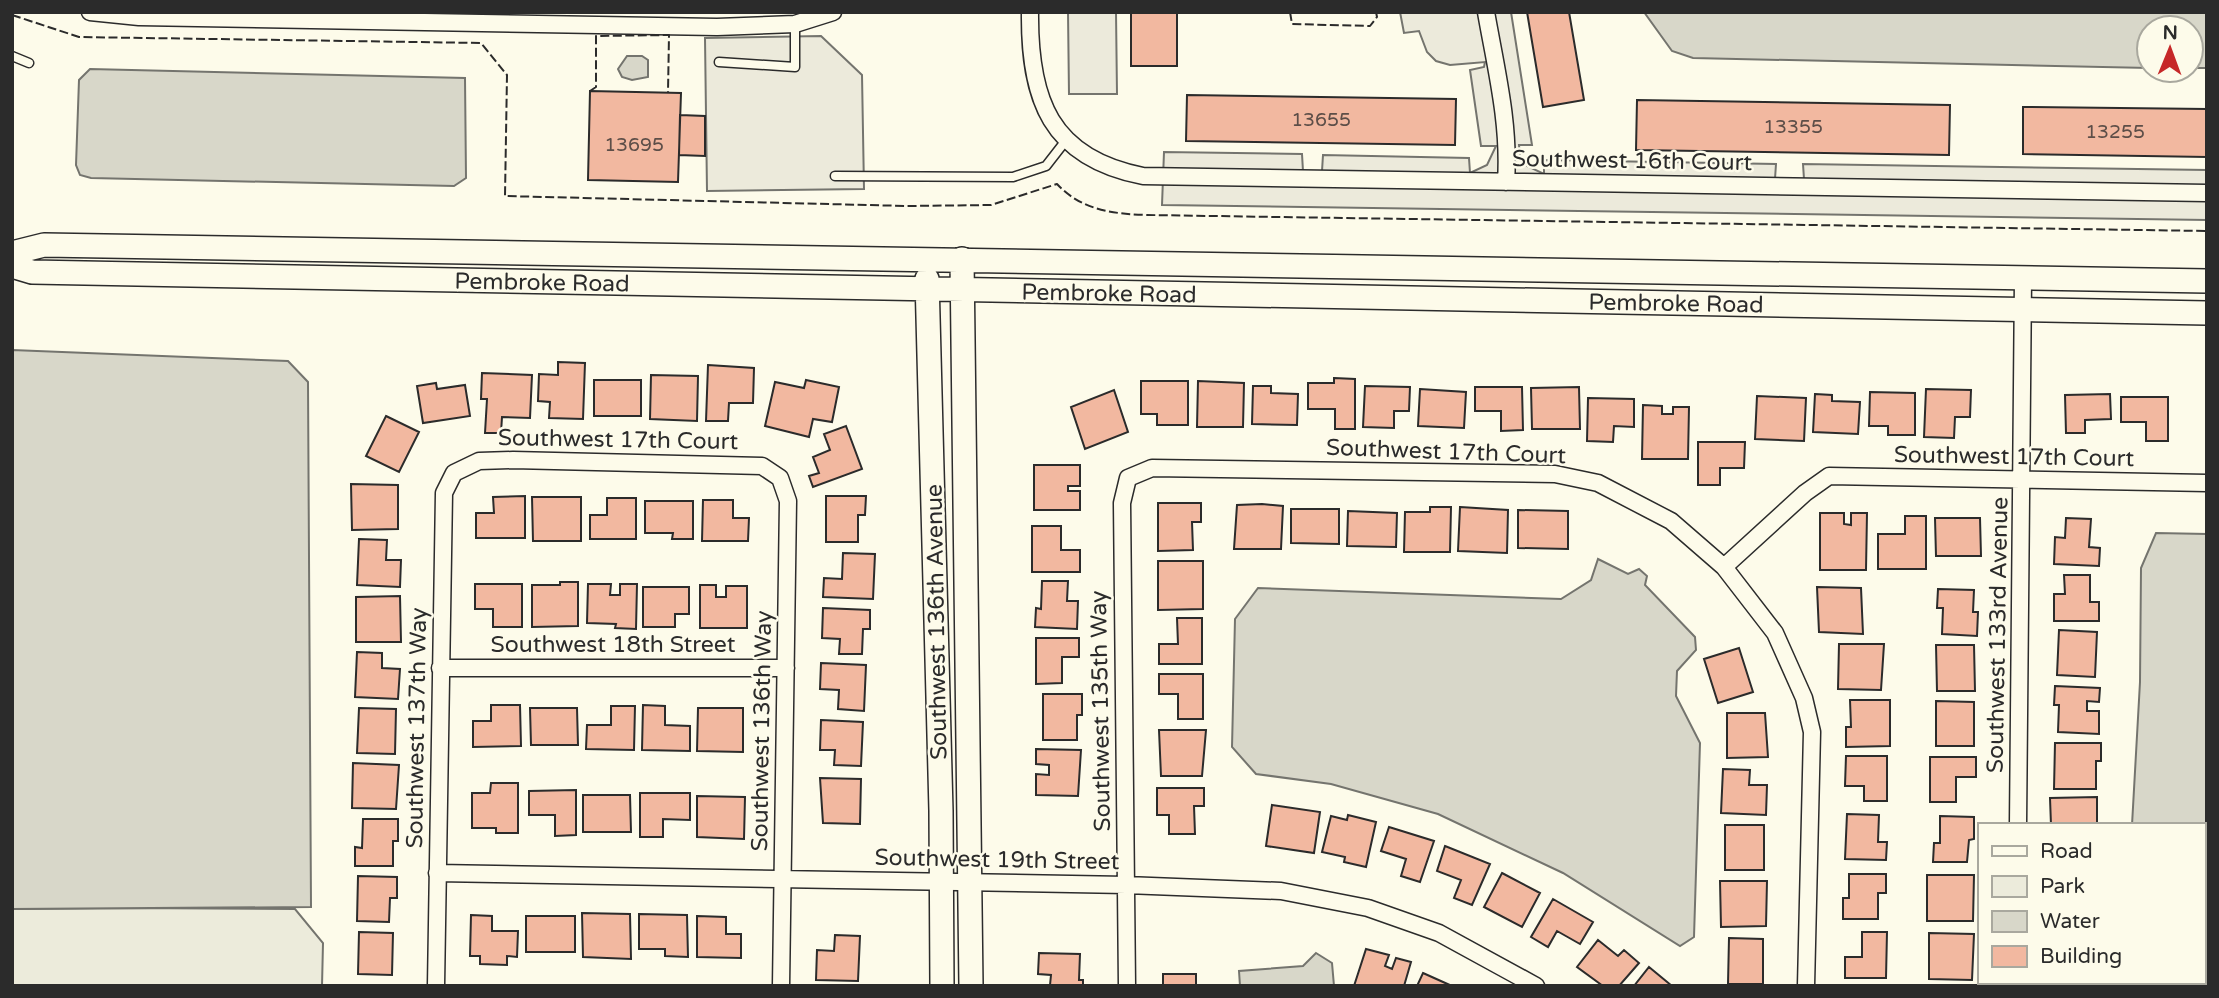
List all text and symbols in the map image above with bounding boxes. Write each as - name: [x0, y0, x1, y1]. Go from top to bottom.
- north arrow: [2135, 14, 2205, 84]
- text: N: [2162, 22, 2178, 44]
- house number: 13655: [1291, 109, 1351, 131]
- house number: 13355: [1763, 116, 1823, 138]
- house number: 13255: [2085, 121, 2145, 143]
- house number: 13695: [604, 134, 664, 156]
- street label: Southwest 16th Court: [1512, 145, 1753, 177]
- street label: Pembroke Road: [454, 267, 630, 299]
- street label: Pembroke Road: [1021, 278, 1197, 310]
- street label: Pembroke Road: [1588, 288, 1764, 320]
- street label: Southwest 17th Court: [498, 424, 739, 456]
- street label: Southwest 17th Court: [1325, 434, 1567, 470]
- street label: Southwest 17th Court: [1894, 441, 2135, 473]
- street label: Southwest 136th Avenue: [921, 484, 953, 760]
- street label: Southwest 133rd Avenue: [1982, 497, 2014, 773]
- street label: Southwest 135th Way: [1085, 590, 1117, 832]
- street label: Southwest 137th Way: [401, 607, 433, 849]
- street label: Southwest 136th Way: [746, 610, 778, 852]
- street label: Southwest 18th Street: [491, 631, 736, 659]
- legend: [1978, 823, 2205, 984]
- text: Road: [2040, 839, 2093, 864]
- street label: Southwest 19th Street: [874, 844, 1120, 876]
- text: Park: [2040, 874, 2085, 899]
- text: Water: [2040, 909, 2100, 934]
- text: Building: [2040, 944, 2122, 969]

